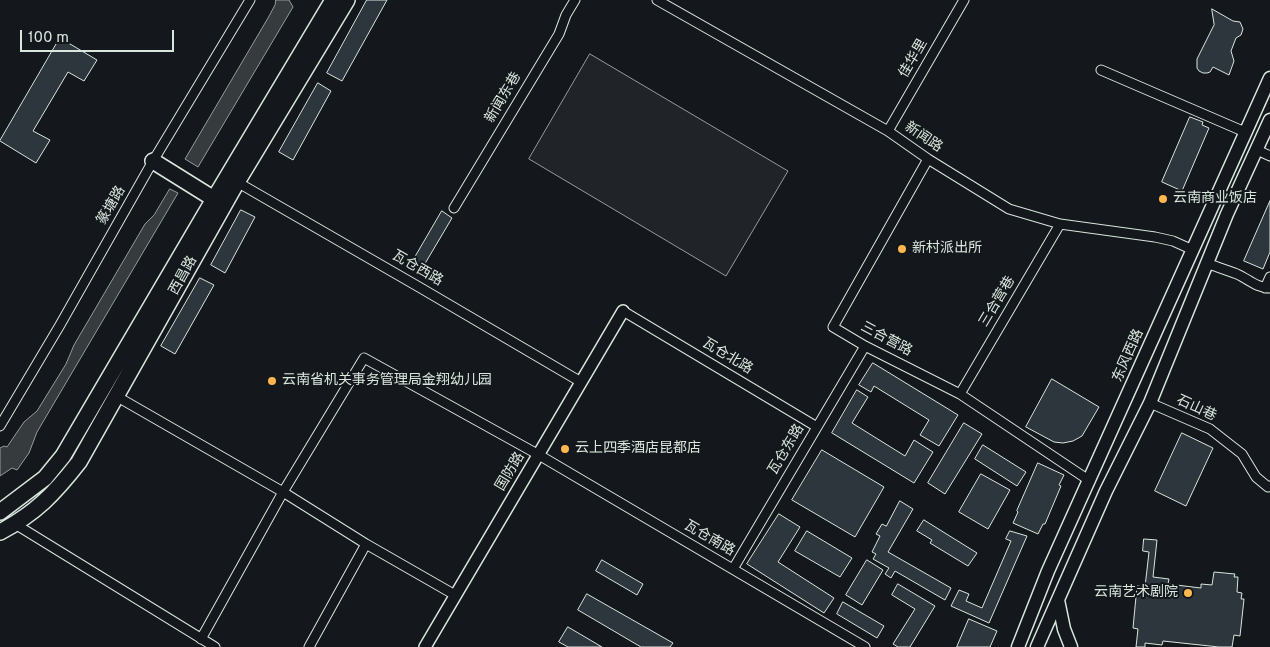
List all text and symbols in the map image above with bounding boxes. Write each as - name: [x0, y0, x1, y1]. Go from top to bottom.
- scale bar: [22, 20, 176, 52]
- text: 100 m: [28, 29, 69, 48]
- street label: 佳华里: [896, 37, 932, 81]
- street label: 新闻东巷: [482, 70, 526, 126]
- street label: 新闻路: [901, 119, 945, 157]
- street label: 篆塘路: [94, 184, 130, 228]
- place label: 云南商业饭店: [1173, 191, 1257, 207]
- marker: 云南商业饭店: [1157, 193, 1169, 205]
- place label: 新村派出所: [912, 241, 982, 257]
- marker: 新村派出所: [896, 243, 908, 255]
- street label: 瓦仓西路: [389, 248, 445, 290]
- street label: 西昌路: [166, 254, 202, 298]
- street label: 三合营巷: [976, 274, 1020, 330]
- street label: 三合营路: [857, 319, 915, 361]
- street label: 东风西路: [1110, 327, 1148, 385]
- street label: 瓦仓北路: [699, 335, 755, 379]
- place label: 云南省机关事务管理局金翔幼儿园: [282, 373, 492, 389]
- marker: 云南省机关事务管理局金翔幼儿园: [266, 375, 278, 387]
- street label: 石山巷: [1173, 393, 1219, 425]
- street label: 瓦仓东路: [765, 422, 809, 478]
- place label: 云上四季酒店昆都店: [575, 441, 701, 457]
- marker: 云上四季酒店昆都店: [559, 443, 571, 455]
- street label: 国防路: [493, 450, 529, 494]
- street label: 瓦仓南路: [681, 518, 737, 560]
- place label: 云南艺术剧院: [1094, 585, 1178, 601]
- marker: 云南艺术剧院: [1182, 587, 1194, 599]

